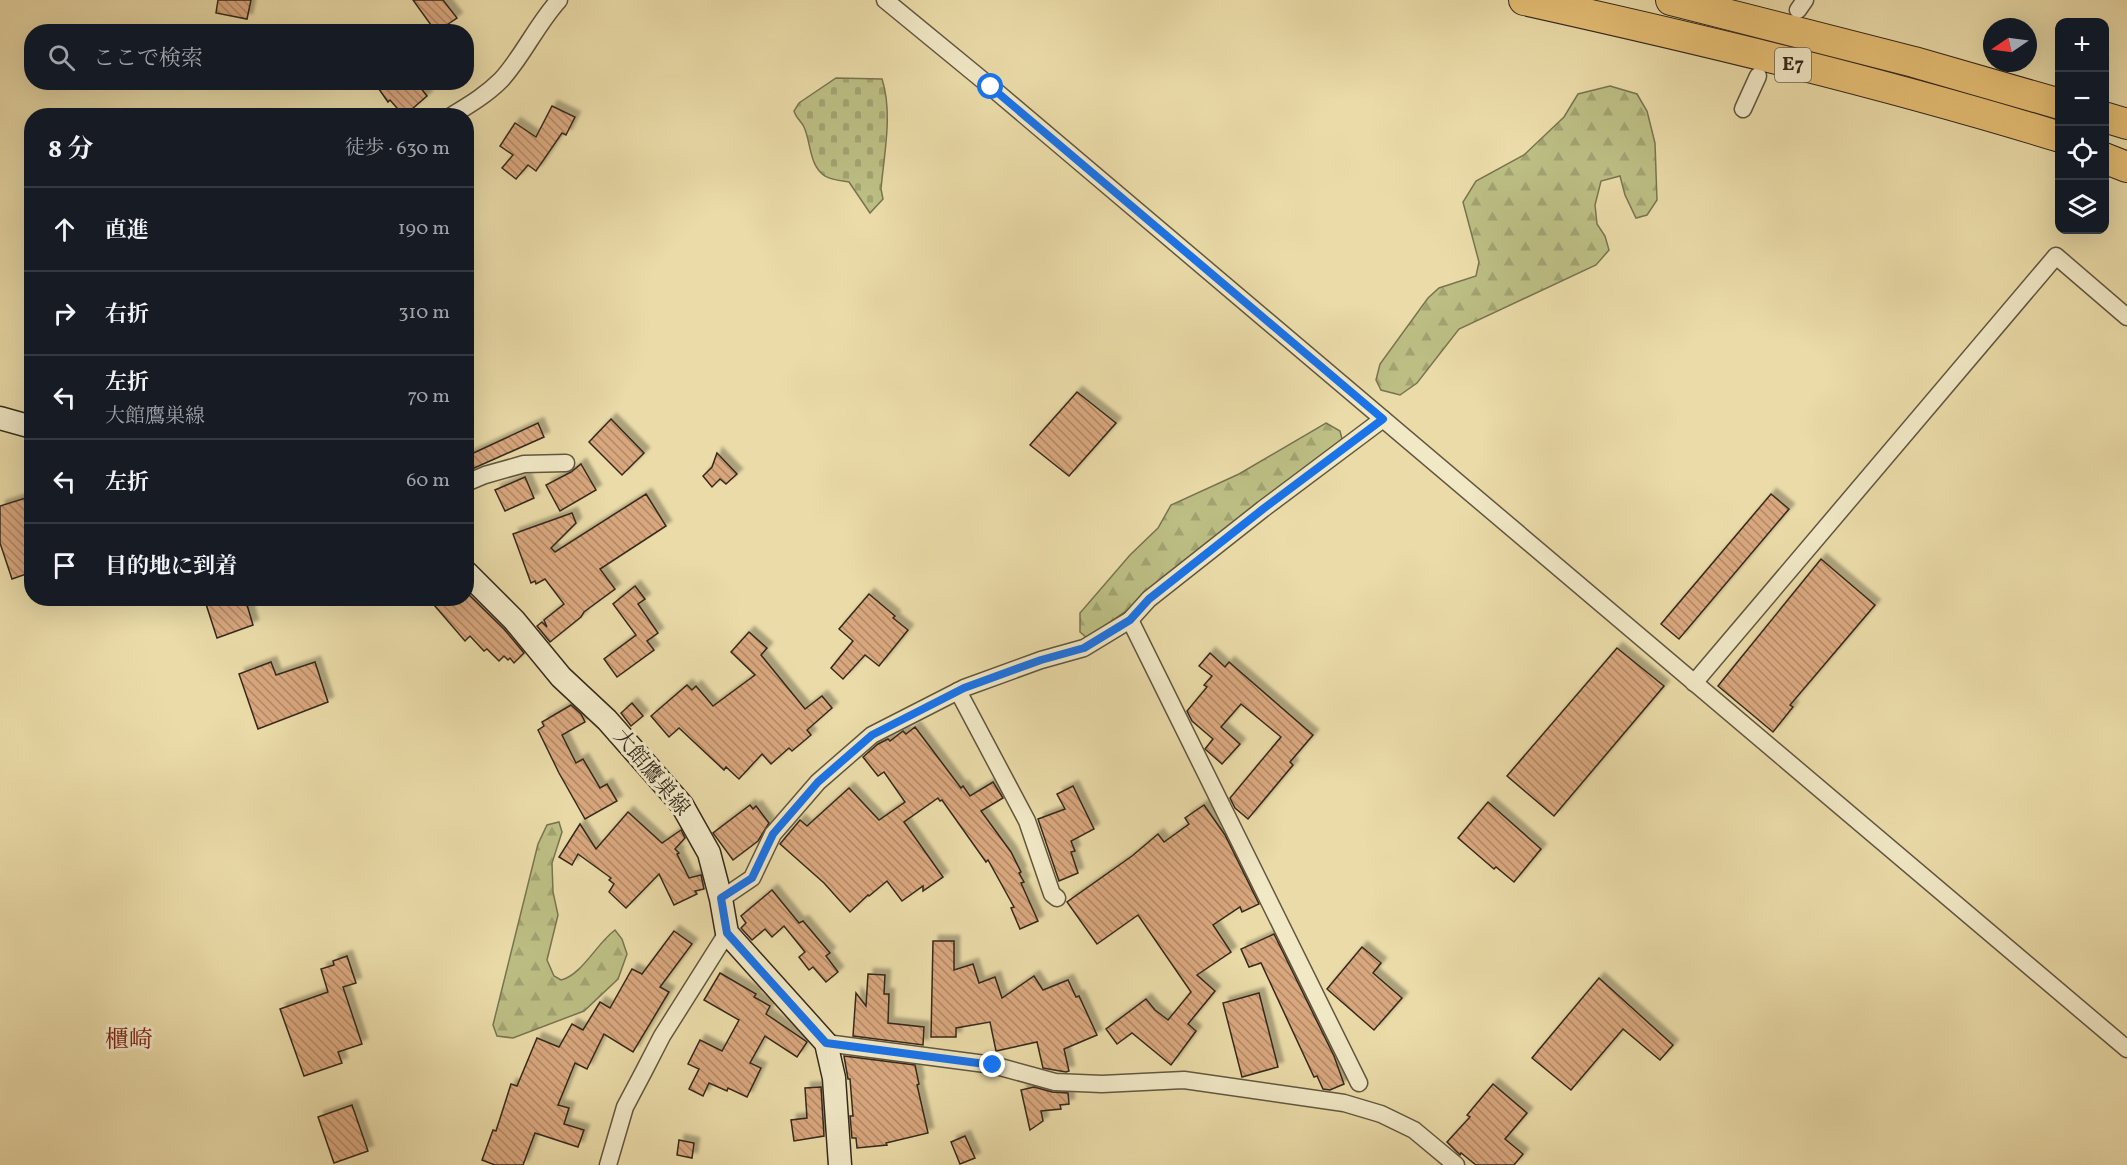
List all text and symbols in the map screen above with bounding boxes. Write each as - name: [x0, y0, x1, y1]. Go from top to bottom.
- north arrow: [1983, 18, 2037, 72]
- map controls: [2055, 18, 2109, 234]
- button: +: [2055, 18, 2109, 72]
- search box: [24, 24, 474, 90]
- icon: search: [45, 41, 78, 74]
- text: ここで検索: [93, 44, 203, 75]
- road number: E7: [1775, 48, 1811, 82]
- button: −: [2055, 72, 2109, 126]
- route start: [977, 73, 1003, 99]
- button: locate: [2055, 126, 2109, 180]
- text: 8 分: [48, 132, 93, 168]
- text: 徒歩 · 630 m: [345, 135, 450, 163]
- button: layers: [2055, 180, 2109, 234]
- icon: ahead: [48, 213, 81, 246]
- text: 190 m: [398, 215, 450, 243]
- text: 直進: [105, 216, 149, 247]
- icon: right: [48, 297, 81, 330]
- text: 310 m: [398, 299, 450, 327]
- text: 右折: [105, 300, 149, 331]
- text: 左折: [105, 368, 149, 399]
- icon: left: [48, 381, 81, 414]
- text: 70 m: [407, 383, 450, 411]
- text: 大館鷹巣線: [105, 403, 205, 431]
- icon: left: [48, 465, 81, 498]
- text: 60 m: [406, 467, 450, 495]
- text: 左折: [105, 468, 149, 499]
- icon: arrive: [48, 549, 81, 582]
- text: 目的地に到着: [105, 552, 237, 583]
- street label: 大館鷹巣線: [606, 723, 696, 823]
- district label: 櫃崎: [105, 1024, 153, 1058]
- route end: [979, 1051, 1005, 1077]

